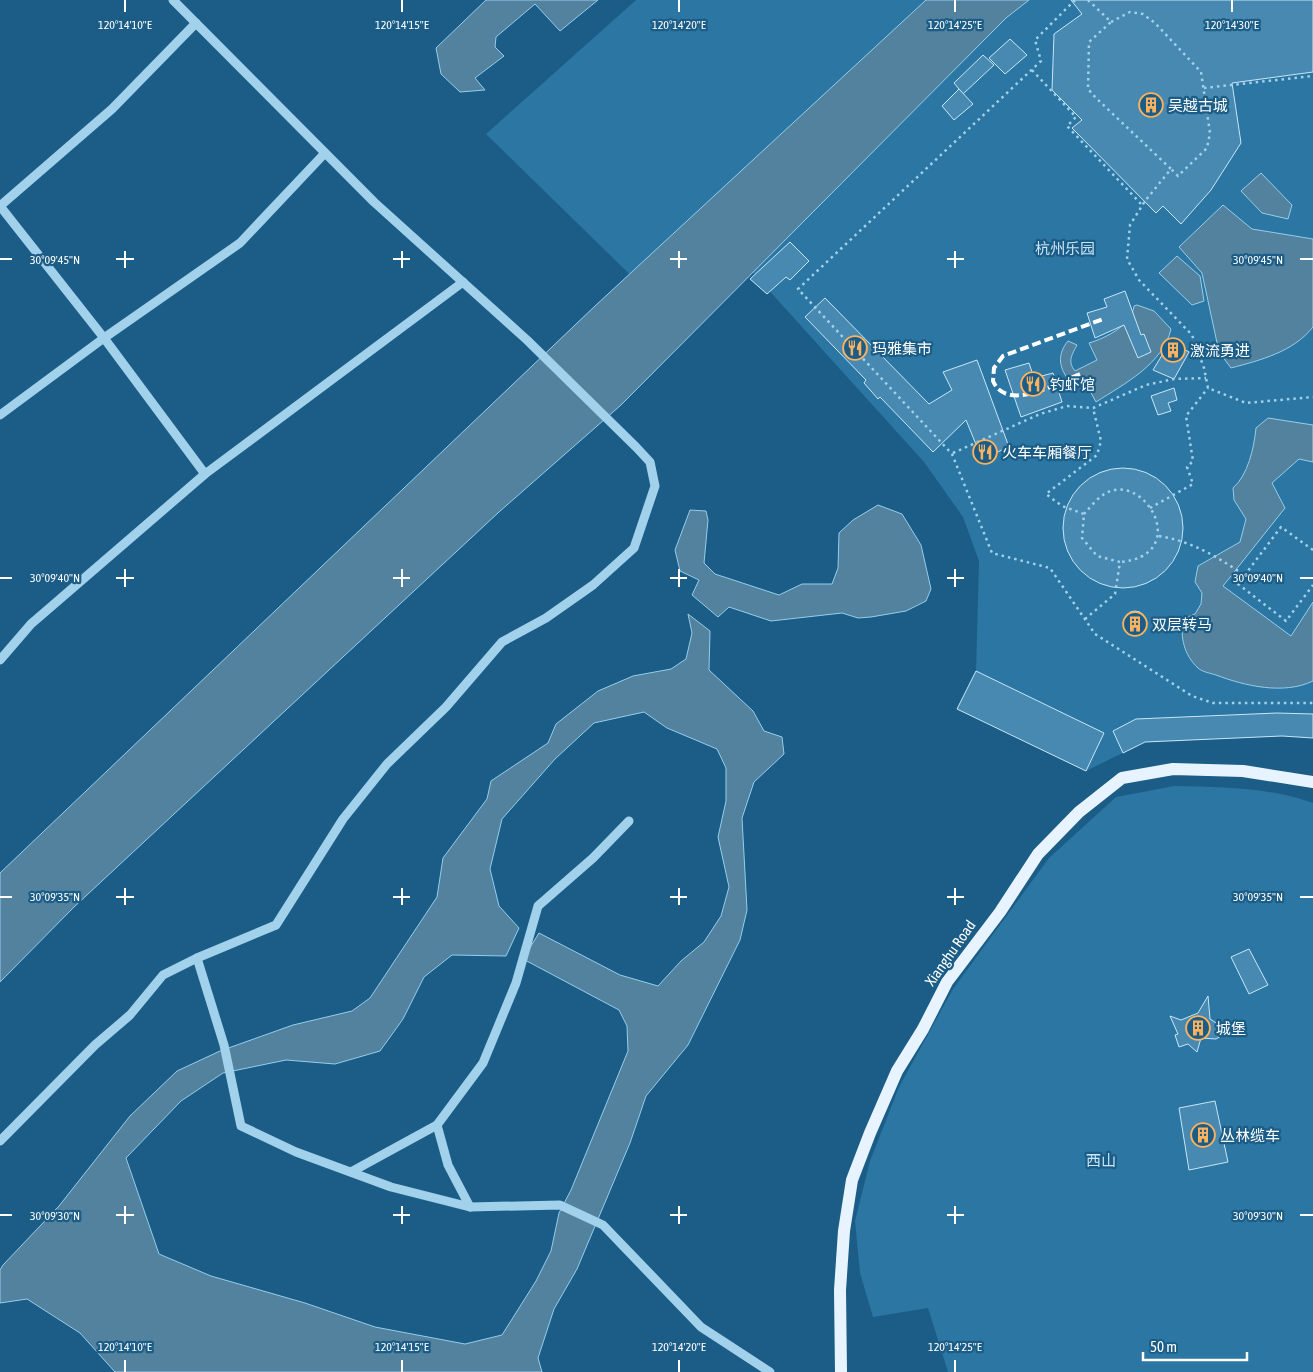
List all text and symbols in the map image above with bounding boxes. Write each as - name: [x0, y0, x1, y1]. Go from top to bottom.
- text: 120°14'10"E: [98, 18, 152, 32]
- text: 120°14'15"E: [375, 18, 429, 32]
- text: 120°14'20"E: [652, 18, 706, 32]
- text: 120°14'25"E: [928, 18, 982, 32]
- text: 120°14'30"E: [1205, 18, 1259, 32]
- building icon: 吴越古城: [1138, 92, 1164, 118]
- place label: 吴越古城: [1168, 97, 1228, 114]
- park label: 杭州乐园: [1035, 240, 1095, 257]
- text: 30°09'45"N: [30, 253, 80, 267]
- text: 30°09'45"N: [1233, 253, 1283, 267]
- restaurant icon: 玛雅集市: [842, 335, 868, 361]
- building icon: 激流勇进: [1160, 337, 1186, 363]
- place label: 玛雅集市: [872, 340, 932, 357]
- place label: 激流勇进: [1190, 342, 1250, 359]
- restaurant icon: 钓虾馆: [1020, 371, 1046, 397]
- place label: 钓虾馆: [1050, 376, 1095, 393]
- restaurant icon: 火车车厢餐厅: [972, 439, 998, 465]
- place label: 火车车厢餐厅: [1002, 444, 1092, 461]
- text: 30°09'40"N: [30, 571, 80, 585]
- text: 30°09'40"N: [1233, 571, 1283, 585]
- building icon: 双层转马: [1122, 611, 1148, 637]
- place label: 双层转马: [1152, 616, 1212, 633]
- text: 30°09'35"N: [30, 890, 80, 904]
- text: 30°09'35"N: [1233, 890, 1283, 904]
- street label: Xianghu Road: [921, 917, 979, 989]
- building icon: 城堡: [1185, 1015, 1211, 1041]
- place label: 城堡: [1216, 1020, 1246, 1037]
- building icon: 丛林缆车: [1190, 1122, 1216, 1148]
- place label: 丛林缆车: [1220, 1127, 1280, 1144]
- park label: 西山: [1086, 1152, 1116, 1169]
- text: 30°09'30"N: [30, 1209, 80, 1223]
- text: 30°09'30"N: [1233, 1209, 1283, 1223]
- scale bar: [1143, 1330, 1247, 1362]
- text: 50 m: [1150, 1338, 1177, 1355]
- text: 120°14'10"E: [98, 1340, 152, 1354]
- text: 120°14'15"E: [375, 1340, 429, 1354]
- text: 120°14'20"E: [652, 1340, 706, 1354]
- text: 120°14'25"E: [928, 1340, 982, 1354]

